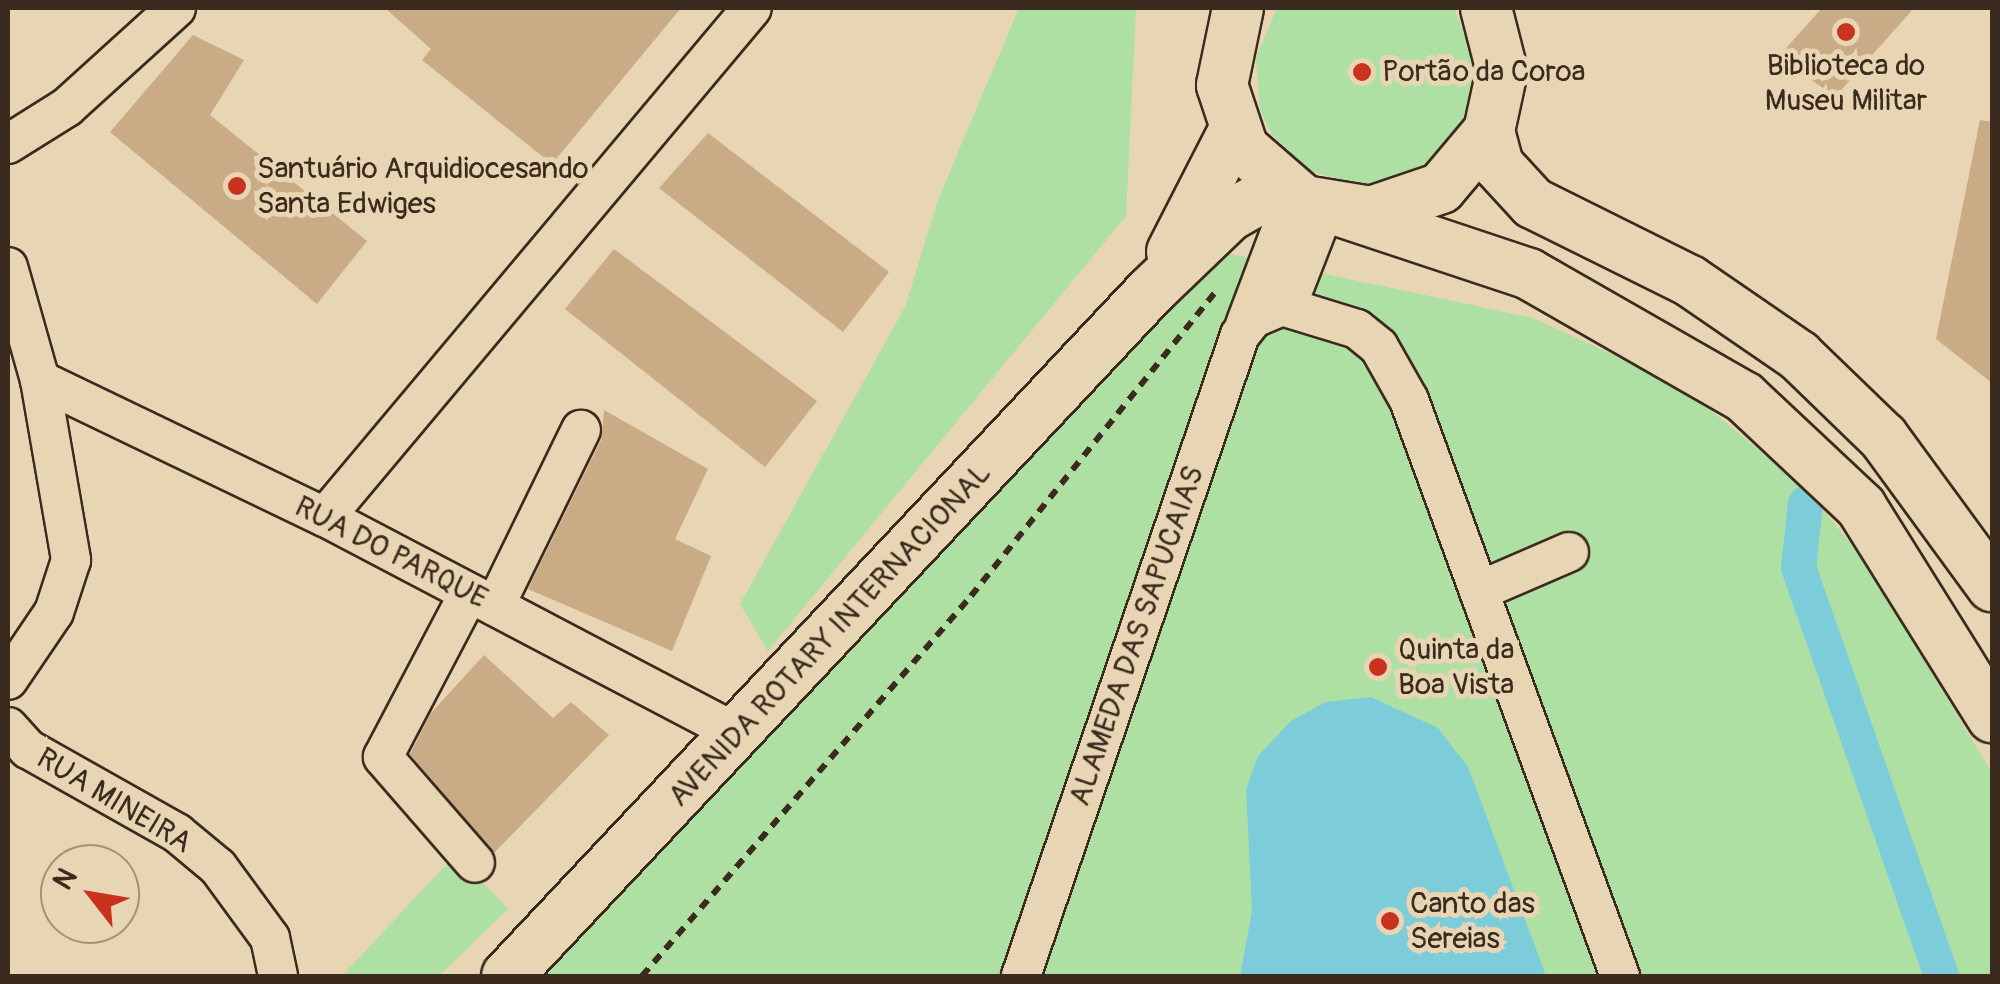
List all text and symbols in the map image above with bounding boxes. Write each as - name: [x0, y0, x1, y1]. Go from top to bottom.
- marker: Biblioteca do Museu Militar: [1835, 21, 1857, 43]
- place label: Biblioteca do Museu Militar: [1765, 48, 1927, 118]
- place label: Portão da Coroa: [1382, 54, 1586, 90]
- marker: Portão da Coroa: [1351, 61, 1373, 83]
- place label: Santuário Arquidiocesando Santa Edwiges: [257, 151, 589, 222]
- marker: Santuário Arquidiocesando Santa Edwiges: [226, 175, 248, 197]
- street label: AVENIDA ROTARY INTERNACIONAL: [661, 456, 999, 814]
- street label: ALAMEDA DAS SAPUCAIAS: [1062, 461, 1212, 811]
- street label: RUA DO PARQUE: [289, 489, 493, 617]
- place label: Quinta da Boa Vista: [1398, 632, 1514, 702]
- marker: Quinta da Boa Vista: [1367, 656, 1389, 678]
- street label: RUA MINEIRA: [30, 741, 198, 861]
- north arrow: [40, 844, 140, 944]
- text: N: [46, 862, 85, 896]
- place label: Canto das Sereias: [1410, 886, 1535, 956]
- marker: Canto das Sereias: [1379, 910, 1401, 932]

